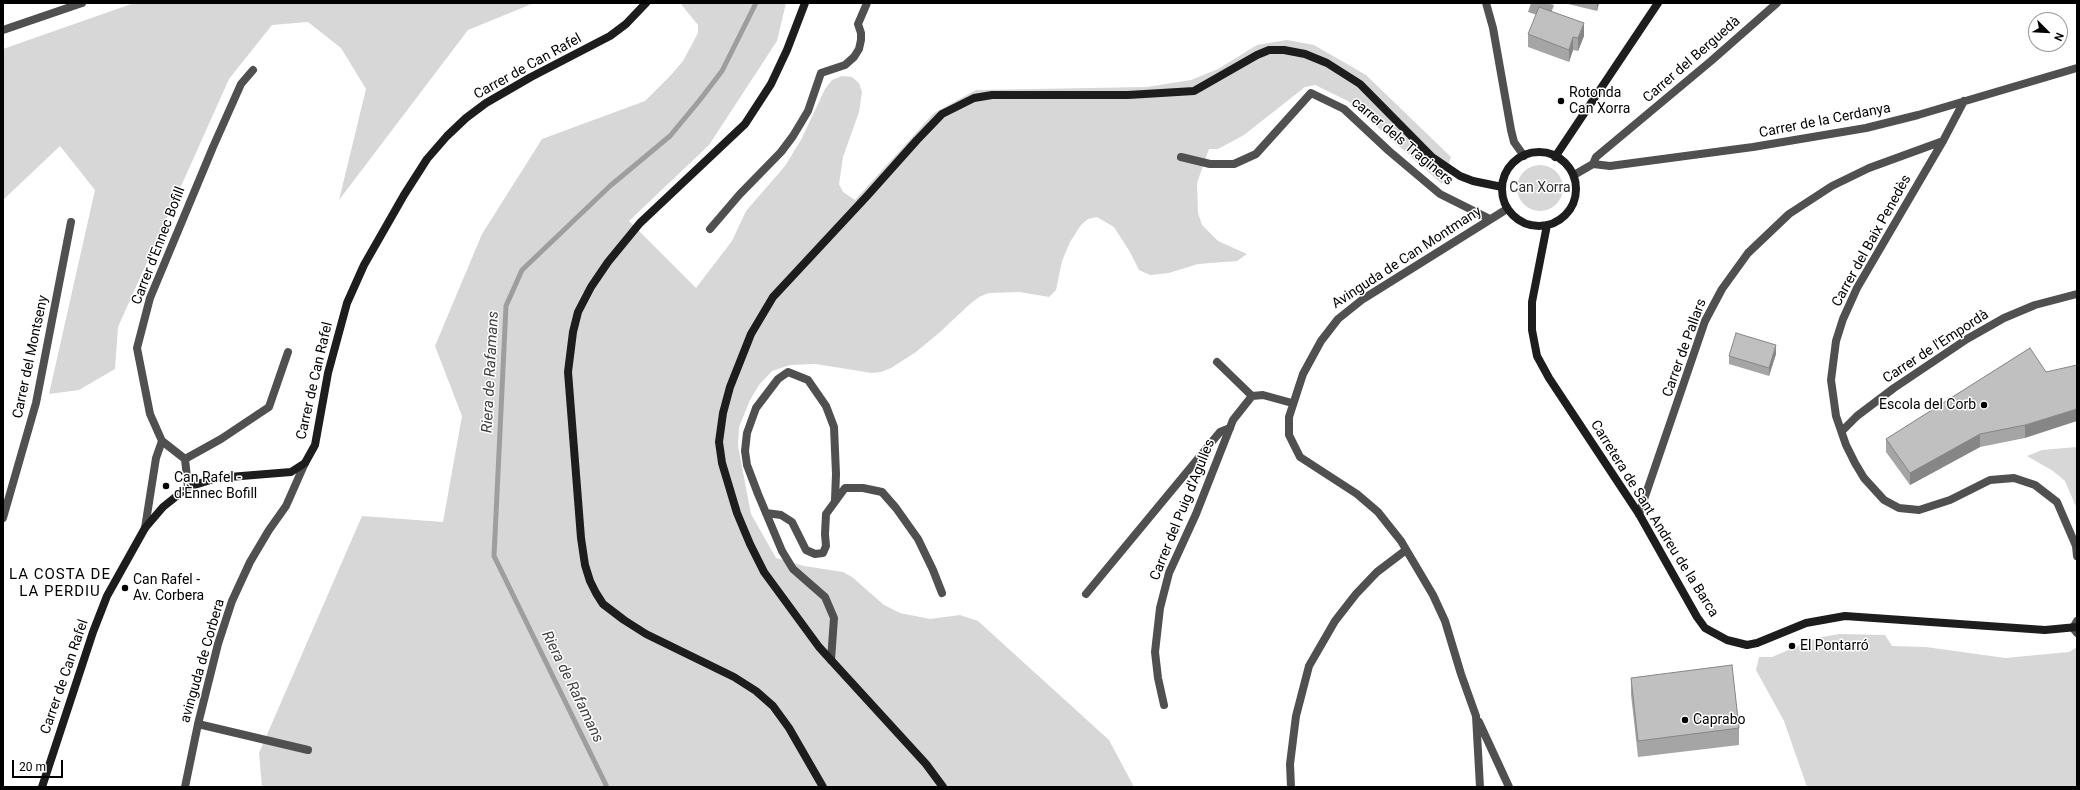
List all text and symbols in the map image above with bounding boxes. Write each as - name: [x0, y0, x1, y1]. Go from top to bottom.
- north arrow: [2028, 12, 2068, 52]
- street label: Carrer del Berguedà: [1640, 13, 1744, 107]
- text: N: [2051, 30, 2066, 43]
- street label: Carrer de Can Rafel: [471, 31, 585, 103]
- place label: Rotonda Can Xorra: [1569, 85, 1630, 118]
- street label: carrer dels Traginers: [1348, 95, 1456, 189]
- marker: Rotonda Can Xorra: [1556, 96, 1566, 106]
- street label: Carrer de la Cerdanya: [1758, 100, 1892, 142]
- street label: Carrer del Baix Penedès: [1829, 172, 1915, 310]
- park label: Can Xorra: [1509, 180, 1571, 196]
- street label: Carrer d'Ennec Bofill: [129, 185, 189, 307]
- street label: Avinguda de Can Montmany: [1329, 203, 1485, 313]
- street label: Carrer del Montseny: [10, 294, 52, 420]
- street label: Carrer de Pallars: [1659, 297, 1711, 399]
- street label: Carrer de l'Empordà: [1880, 307, 1992, 387]
- water label: Riera de Rafamans: [479, 311, 503, 433]
- street label: Carrer de Can Rafel: [293, 321, 337, 441]
- place label: Escola del Corb: [1879, 397, 1976, 413]
- marker: Escola del Corb: [1979, 400, 1989, 410]
- street label: Carretera de Sant Andreu de la Barca: [1586, 418, 1722, 620]
- street label: Carrer del Puig d'Agulles: [1147, 437, 1219, 583]
- place label: Can Rafel - d'Ènnec Bofill: [174, 470, 257, 502]
- marker: Can Rafel - d'Ènnec Bofill: [161, 481, 171, 491]
- district label: LA COSTA DE LA PERDIU: [9, 566, 111, 601]
- place label: Can Rafel - Av. Corbera: [133, 572, 204, 604]
- marker: Can Rafel - Av. Corbera: [120, 583, 130, 593]
- street label: avinguda de Corbera: [177, 597, 229, 725]
- street label: Carrer de Can Rafel: [37, 617, 93, 737]
- water label: Riera de Rafamans: [537, 628, 607, 746]
- place label: El Pontarró: [1800, 638, 1869, 654]
- marker: El Pontarró: [1787, 641, 1797, 651]
- place label: Caprabo: [1693, 712, 1746, 728]
- marker: Caprabo: [1680, 715, 1690, 725]
- scale bar: [14, 752, 65, 778]
- text: 20 m: [19, 760, 46, 774]

